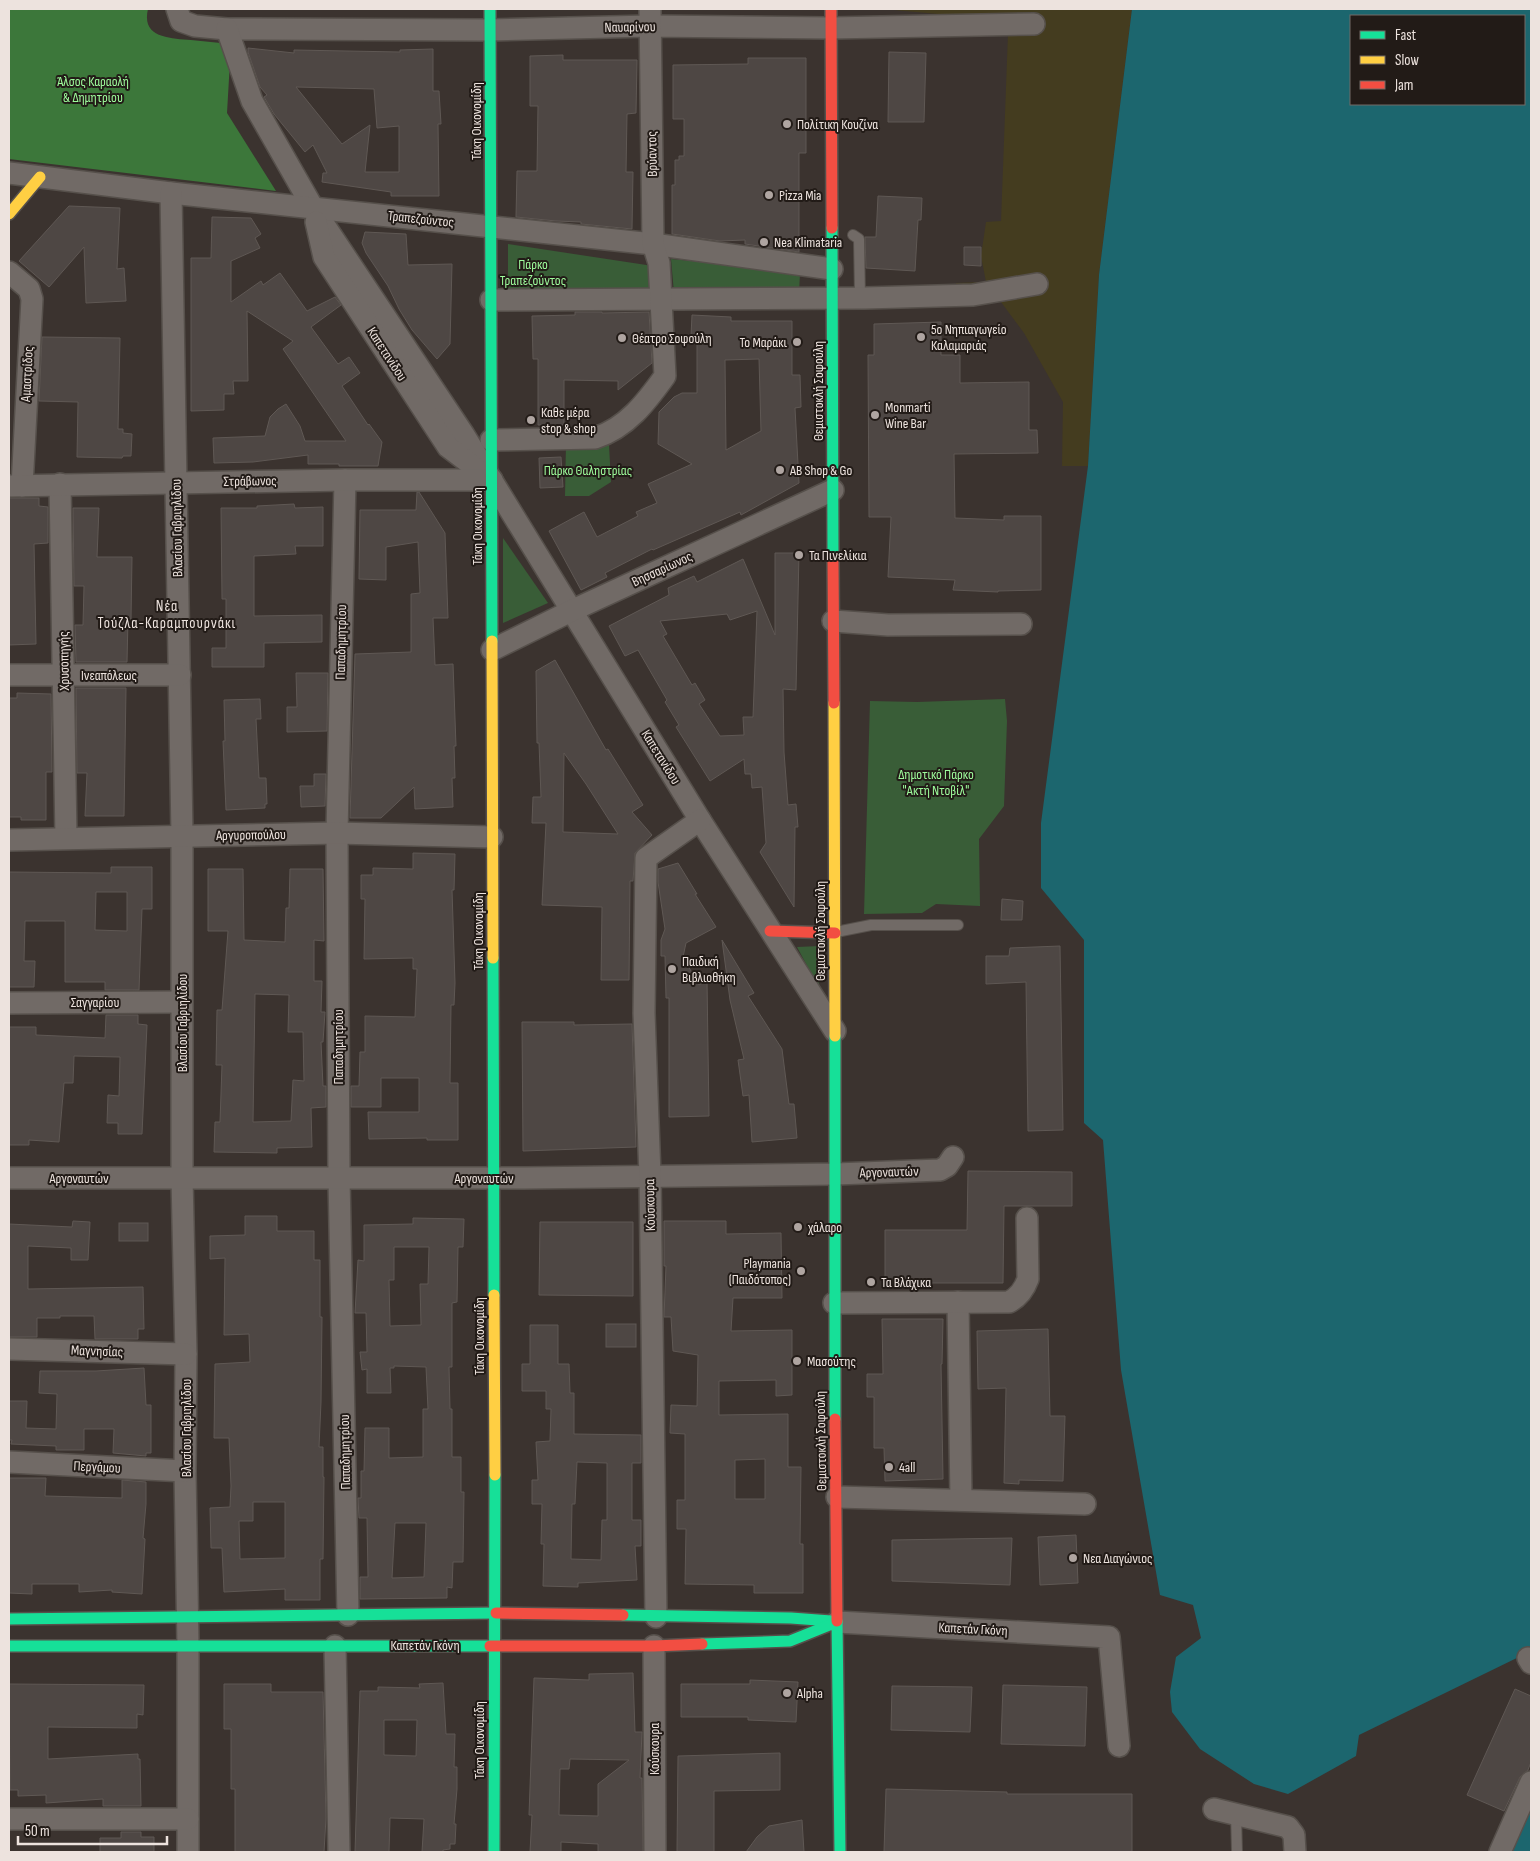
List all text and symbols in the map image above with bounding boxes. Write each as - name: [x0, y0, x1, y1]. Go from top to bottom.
- legend: [1350, 15, 1525, 105]
- street label: Ναυαρίνου: [604, 18, 656, 36]
- text: Fast: [1395, 26, 1417, 45]
- text: Slow: [1395, 51, 1419, 70]
- park label: Άλσος Καραολή & Δημητρίου: [57, 73, 129, 106]
- text: Jam: [1394, 76, 1413, 95]
- street label: Τάκη Οικονομίδη: [468, 82, 485, 160]
- place label: Πολίτικη Κουζίνα: [797, 116, 878, 133]
- marker: Πολίτικη Κουζίνα: [781, 118, 793, 130]
- street label: Βρύαντος: [643, 131, 661, 177]
- place label: Pizza Mia: [779, 187, 822, 204]
- marker: Pizza Mia: [763, 189, 775, 201]
- street label: Τραπεζούντος: [387, 207, 455, 231]
- place label: Nea Klimataria: [774, 234, 842, 251]
- marker: Nea Klimataria: [758, 236, 770, 248]
- park label: Πάρκο Τραπεζούντος: [500, 256, 566, 289]
- place label: 5ο Νηπιαγωγείο Καλαμαριάς: [931, 321, 1007, 354]
- street label: Καπετανίδου: [363, 324, 411, 384]
- place label: Θέατρο Σοφούλη: [632, 330, 712, 347]
- marker: 5ο Νηπιαγωγείο Καλαμαριάς: [915, 331, 927, 343]
- marker: Θέατρο Σοφούλη: [616, 332, 628, 344]
- place label: Το Μαράκι: [740, 334, 787, 351]
- marker: Το Μαράκι: [791, 336, 803, 348]
- street label: Θεμιστοκλή Σοφούλη: [810, 341, 827, 441]
- street label: Αμαστρίδος: [17, 346, 37, 403]
- place label: Monmarti Wine Bar: [885, 399, 931, 432]
- place label: Καθε μέρα stop & shop: [541, 404, 596, 437]
- marker: Monmarti Wine Bar: [869, 409, 881, 421]
- marker: Καθε μέρα stop & shop: [525, 414, 537, 426]
- park label: Πάρκο Θαληστρίας: [544, 462, 632, 479]
- place label: AB Shop & Go: [789, 462, 853, 479]
- marker: AB Shop & Go: [774, 464, 786, 476]
- street label: Στράβωνος: [223, 472, 277, 490]
- street label: Βλασίου Γαβριηλίδου: [168, 479, 186, 577]
- street label: Τάκη Οικονομίδη: [469, 487, 486, 565]
- place label: Τα Πινελίκια: [809, 547, 867, 564]
- street label: Βησσαρίωνος: [629, 548, 695, 590]
- marker: Τα Πινελίκια: [793, 549, 805, 561]
- district label: Νέα Τούζλα-Καραμπουρνάκι: [98, 597, 236, 633]
- street label: Παπαδημητρίου: [332, 604, 350, 680]
- street label: Χρυσοπηγής: [55, 631, 73, 692]
- street label: Ινεαπόλεως: [81, 667, 137, 684]
- street label: Καπετανίδου: [638, 727, 684, 787]
- park label: Δημοτικό Πάρκο "Ακτή Ντοβίλ": [898, 766, 974, 799]
- street label: Αργυροπούλου: [215, 826, 286, 844]
- street label: Θεμιστοκλή Σοφούλη: [812, 881, 829, 981]
- street label: Τάκη Οικονομίδη: [470, 892, 487, 970]
- place label: Παιδική Βιβλιοθήκη: [682, 953, 736, 986]
- marker: Παιδική Βιβλιοθήκη: [666, 963, 678, 975]
- street label: Βλασίου Γαβριηλίδου: [174, 974, 191, 1072]
- street label: Σαγγαρίου: [71, 994, 119, 1011]
- street label: Παπαδημητρίου: [330, 1009, 347, 1085]
- street label: Αργοναυτών: [858, 1162, 919, 1182]
- street label: Αργοναυτών: [49, 1170, 109, 1187]
- street label: Αργοναυτών: [454, 1170, 514, 1187]
- street label: Κούσκουρα: [641, 1179, 659, 1231]
- place label: χάλαρο: [808, 1219, 842, 1236]
- marker: χάλαρο: [792, 1221, 804, 1233]
- place label: Playmania (Παιδότοπος): [729, 1255, 791, 1288]
- marker: Playmania (Παιδότοπος): [795, 1265, 807, 1277]
- place label: Τα Βλάχικα: [881, 1274, 931, 1291]
- marker: Τα Βλάχικα: [865, 1276, 877, 1288]
- street label: Τάκη Οικονομίδη: [471, 1297, 488, 1375]
- street label: Μαγνησίας: [71, 1342, 123, 1360]
- place label: Μασούτης: [807, 1353, 856, 1370]
- marker: Μασούτης: [791, 1355, 803, 1367]
- street label: Βλασίου Γαβριηλίδου: [178, 1379, 195, 1477]
- street label: Θεμιστοκλή Σοφούλη: [812, 1391, 830, 1491]
- street label: Παπαδημητρίου: [336, 1414, 354, 1490]
- street label: Περγάμου: [73, 1457, 121, 1477]
- place label: 4all: [899, 1459, 915, 1476]
- marker: 4all: [883, 1461, 895, 1473]
- place label: Νεα Διαγώνιος: [1083, 1550, 1152, 1567]
- marker: Νεα Διαγώνιος: [1067, 1552, 1079, 1564]
- street label: Καπετάν Γκόνη: [938, 1619, 1008, 1639]
- street label: Καπετάν Γκόνη: [390, 1637, 460, 1654]
- place label: Alpha: [796, 1685, 823, 1702]
- marker: Alpha: [781, 1687, 793, 1699]
- street label: Τάκη Οικονομίδη: [471, 1701, 488, 1779]
- street label: Κούσκουρα: [646, 1723, 663, 1775]
- scale bar: [18, 1814, 166, 1846]
- text: 50 m: [25, 1822, 50, 1841]

